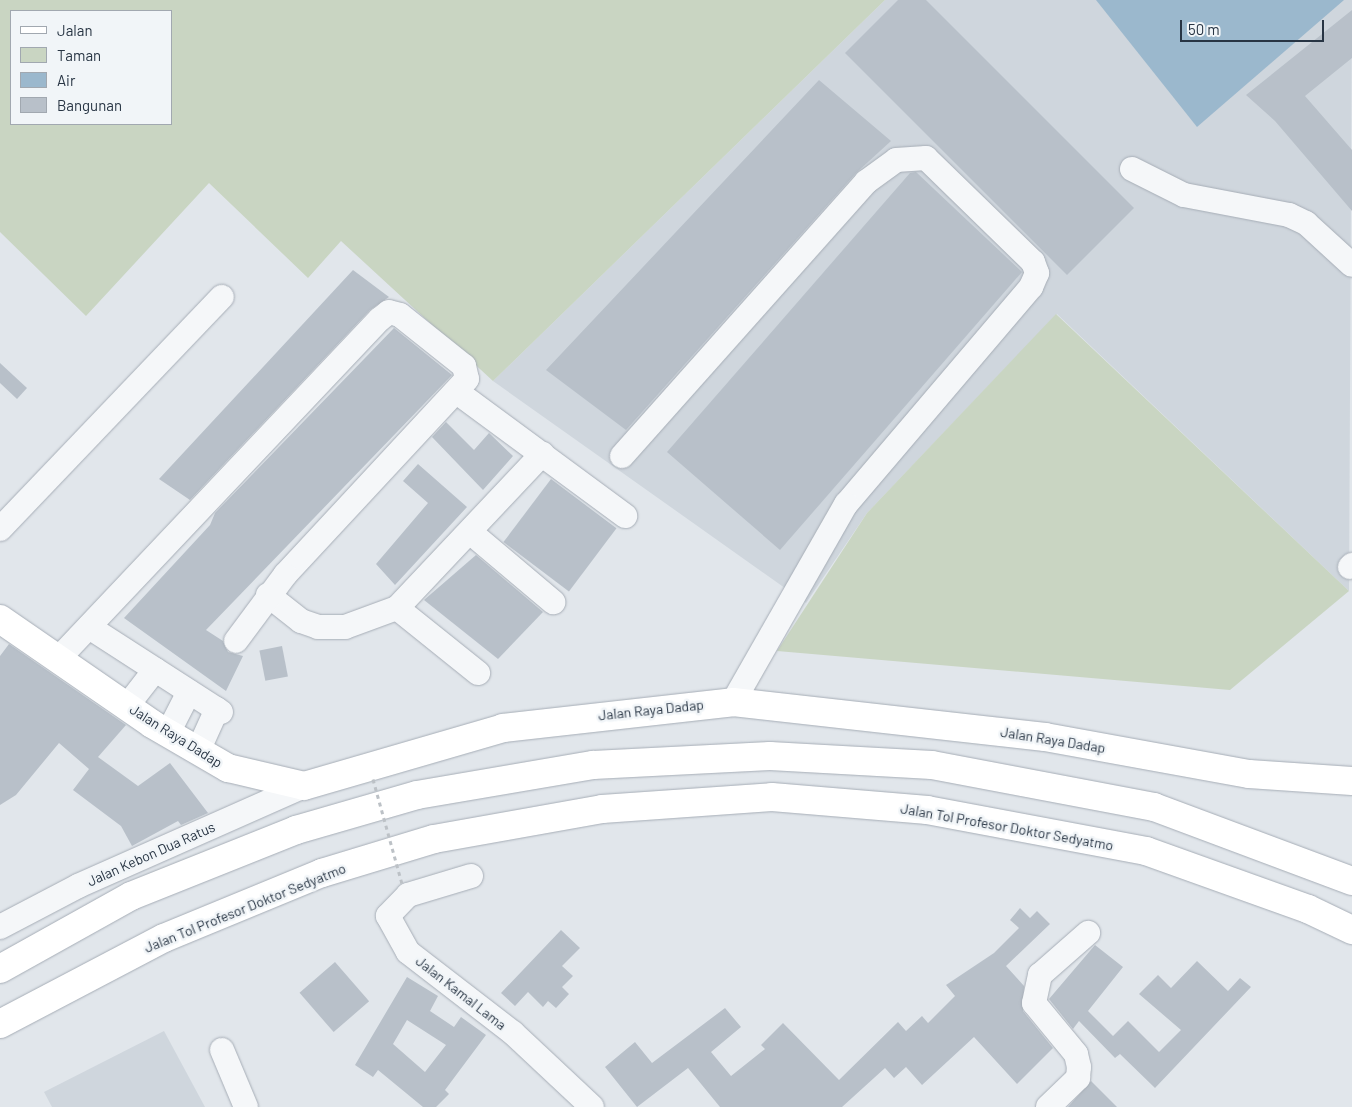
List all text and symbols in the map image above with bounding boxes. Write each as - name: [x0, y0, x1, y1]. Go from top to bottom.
- legend: [10, 10, 172, 125]
- scale bar: [1182, 10, 1326, 42]
- text: 50 m: [1188, 20, 1220, 38]
- text: Jalan: [57, 21, 93, 39]
- text: Taman: [57, 46, 101, 64]
- text: Air: [57, 71, 75, 89]
- text: Bangunan: [57, 96, 122, 114]
- street label: Jalan Raya Dadap: [597, 696, 705, 724]
- street label: Jalan Raya Dadap: [127, 701, 225, 771]
- street label: Jalan Raya Dadap: [999, 723, 1107, 757]
- street label: Jalan Tol Profesor Doktor Sedyatmo: [899, 800, 1115, 854]
- street label: Jalan Kebon Dua Ratus: [84, 818, 218, 890]
- street label: Jalan Tol Profesor Doktor Sedyatmo: [142, 860, 348, 956]
- street label: Jalan Kamal Lama: [412, 952, 510, 1034]

